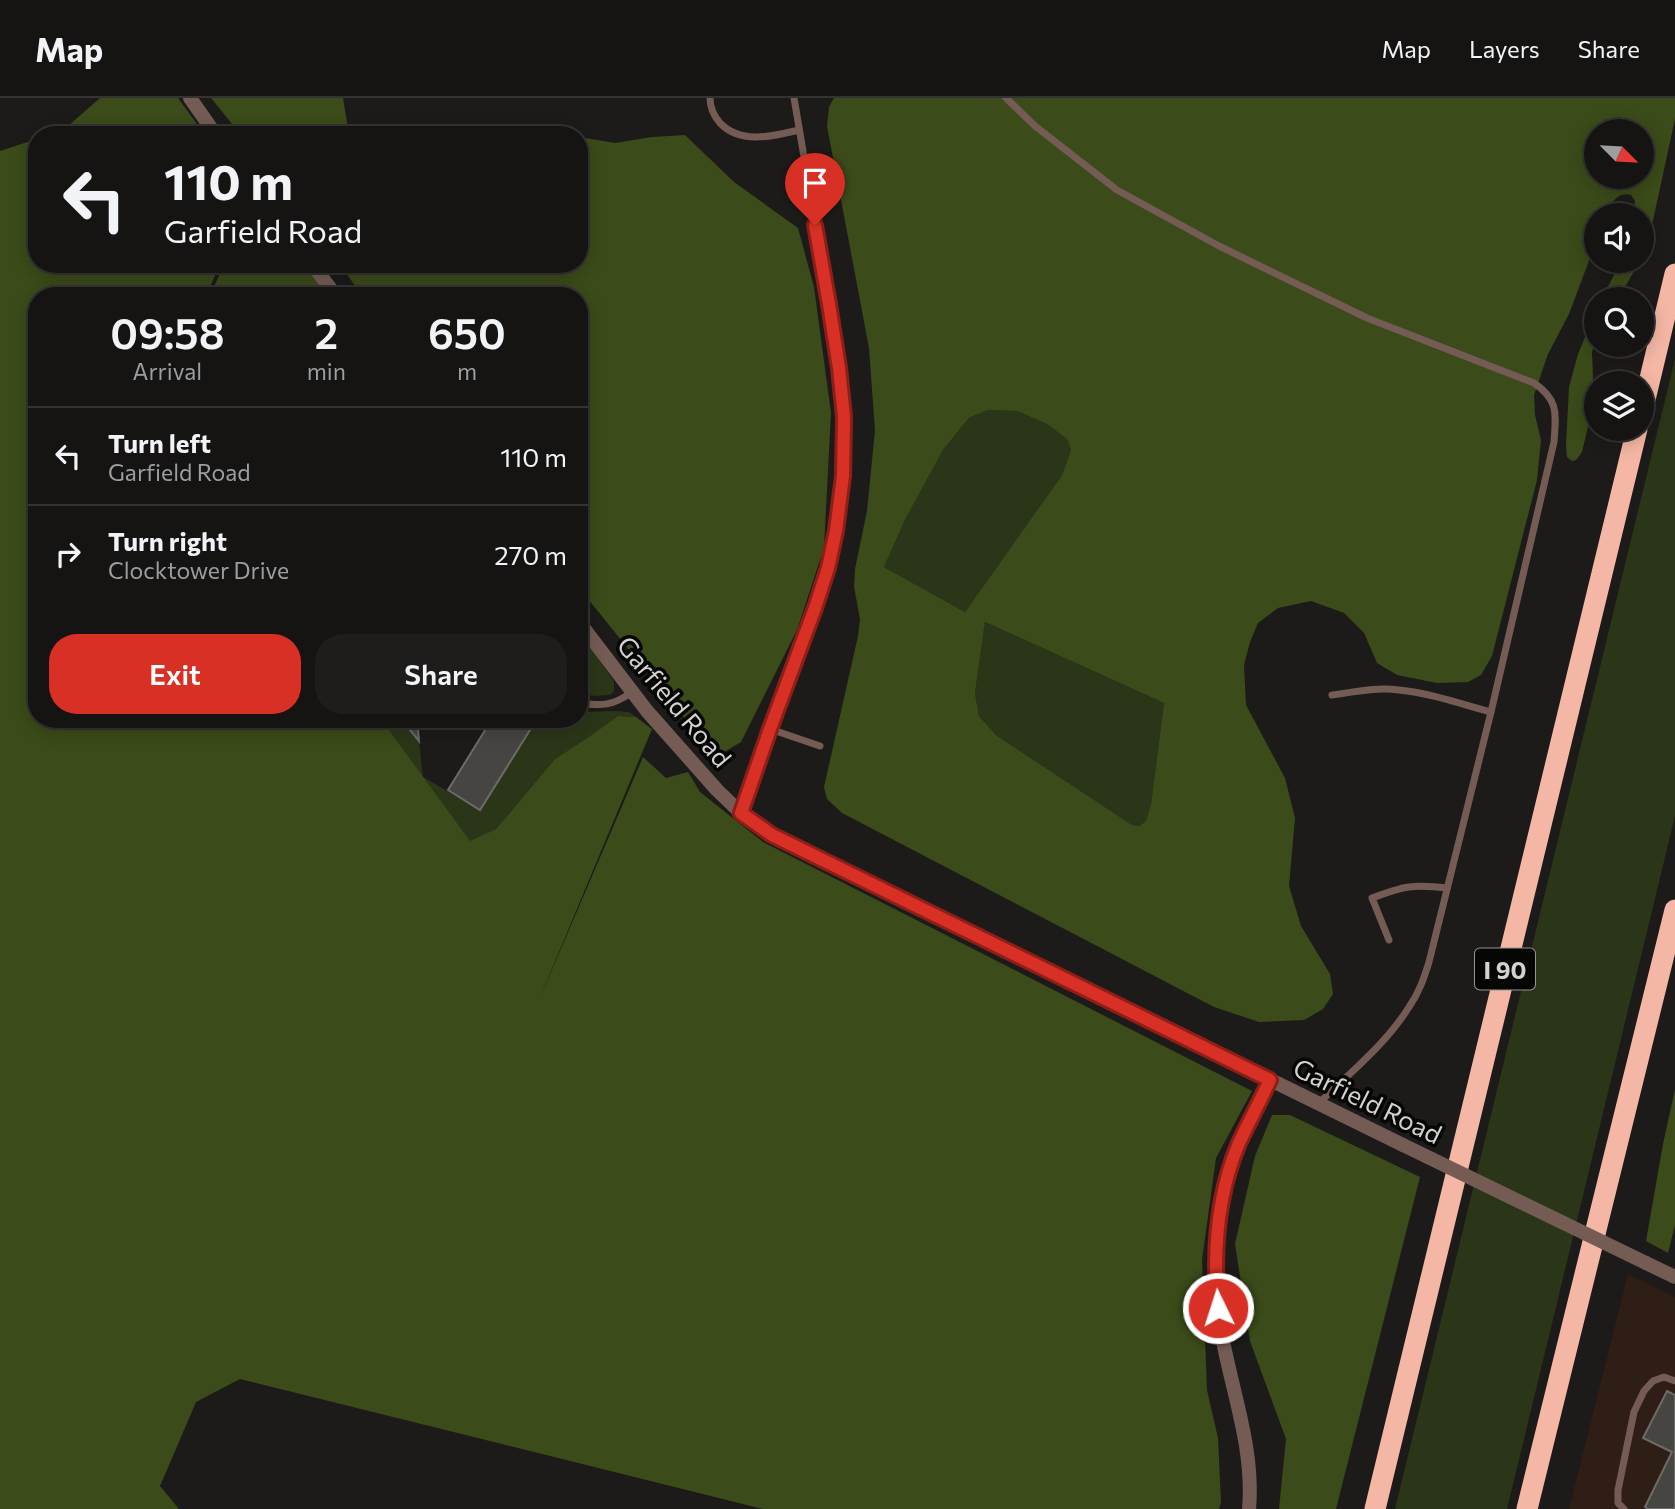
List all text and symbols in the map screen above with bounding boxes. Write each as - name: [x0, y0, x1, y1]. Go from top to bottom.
- text: Map: [35, 28, 103, 69]
- text: Map: [1382, 34, 1431, 63]
- text: Layers: [1469, 34, 1540, 63]
- text: Share: [1578, 34, 1640, 63]
- north arrow: [1584, 119, 1654, 189]
- map controls: [1584, 119, 1654, 441]
- text: 110 m: [164, 150, 293, 210]
- pin: [785, 153, 845, 225]
- icon: left: [49, 154, 140, 245]
- icon: arrive: [796, 164, 834, 202]
- button: sound: [1584, 203, 1654, 273]
- text: Garfield Road: [164, 210, 362, 250]
- button: search: [1584, 287, 1654, 357]
- text: 09:58: [110, 306, 225, 358]
- text: 2: [314, 306, 338, 358]
- text: 650: [428, 306, 506, 358]
- text: Arrival: [133, 357, 202, 385]
- text: min: [307, 357, 346, 385]
- text: m: [457, 357, 477, 385]
- button: layers: [1584, 371, 1654, 441]
- text: Turn left: [108, 427, 211, 458]
- icon: left: [49, 437, 87, 475]
- text: 110 m: [500, 441, 567, 472]
- text: Garfield Road: [108, 458, 250, 486]
- text: Turn right: [108, 525, 227, 556]
- icon: right: [49, 535, 87, 573]
- text: 270 m: [494, 539, 567, 570]
- text: Clocktower Drive: [108, 556, 289, 584]
- street label: Garfield Road: [611, 629, 739, 773]
- button: Exit: [49, 634, 301, 714]
- button: Share: [315, 634, 567, 714]
- road number: I 90: [1475, 948, 1535, 990]
- street label: Garfield Road: [1289, 1051, 1447, 1149]
- position arrow: [1181, 1271, 1255, 1345]

